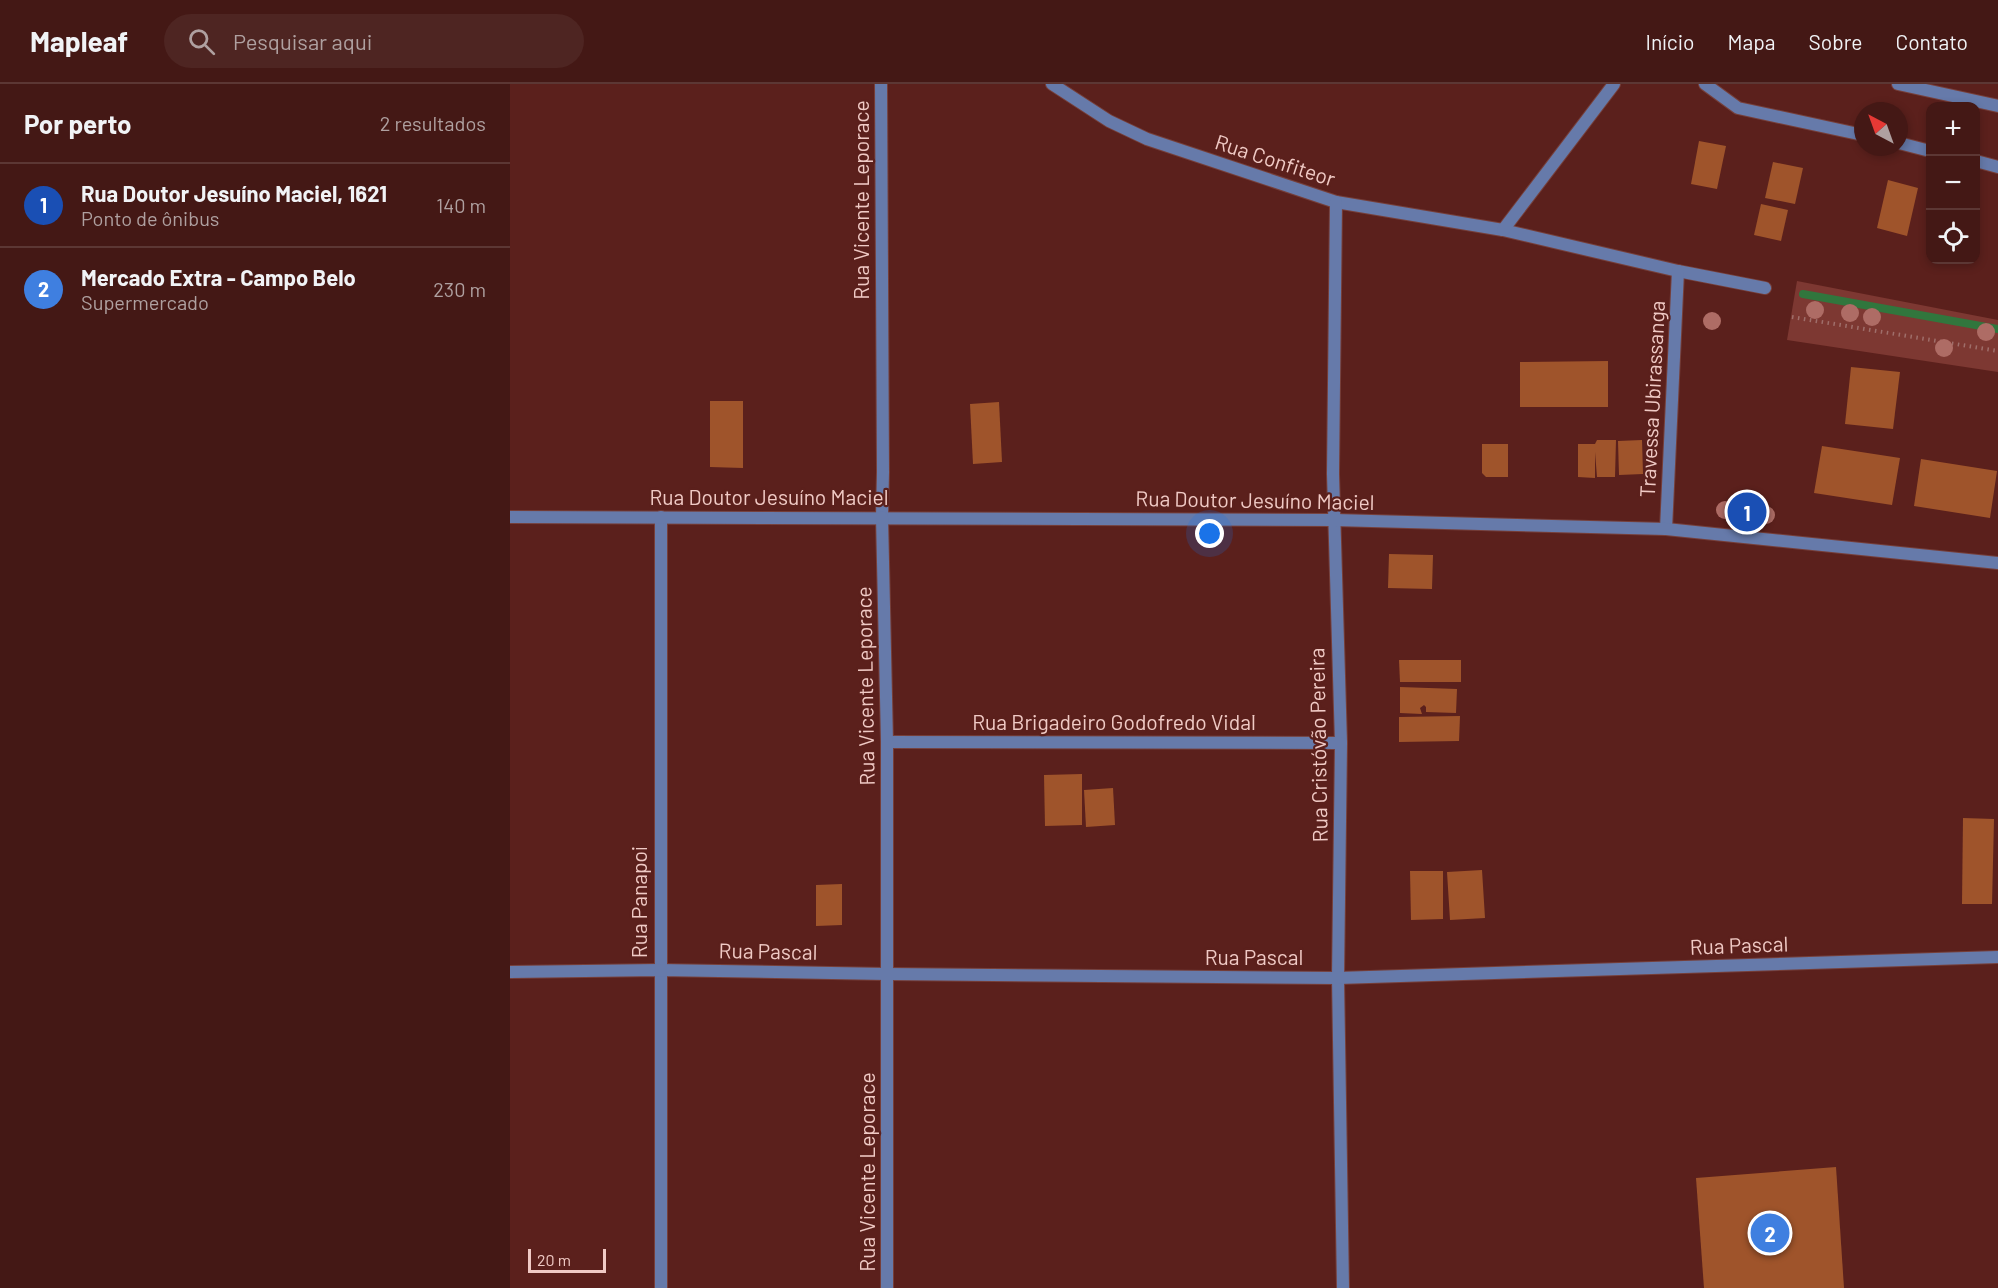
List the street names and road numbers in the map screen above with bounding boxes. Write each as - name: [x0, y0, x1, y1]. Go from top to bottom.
- street label: Rua Vicente Leporace: [848, 100, 873, 300]
- street label: Rua Confiteor: [1212, 128, 1339, 191]
- street label: Travessa Ubirassanga: [1634, 300, 1669, 498]
- street label: Rua Doutor Jesuíno Maciel: [649, 484, 889, 509]
- street label: Rua Doutor Jesuíno Maciel: [1135, 485, 1375, 514]
- street label: Rua Vicente Leporace: [850, 586, 879, 786]
- street label: Rua Cristóvão Pereira: [1303, 647, 1332, 843]
- street label: Rua Brigadeiro Godofredo Vidal: [972, 709, 1256, 734]
- street label: Rua Panapoi: [626, 846, 651, 958]
- street label: Rua Pascal: [1689, 930, 1789, 959]
- street label: Rua Pascal: [718, 937, 818, 964]
- street label: Rua Pascal: [1205, 944, 1303, 969]
- street label: Rua Vicente Leporace: [854, 1072, 879, 1272]

